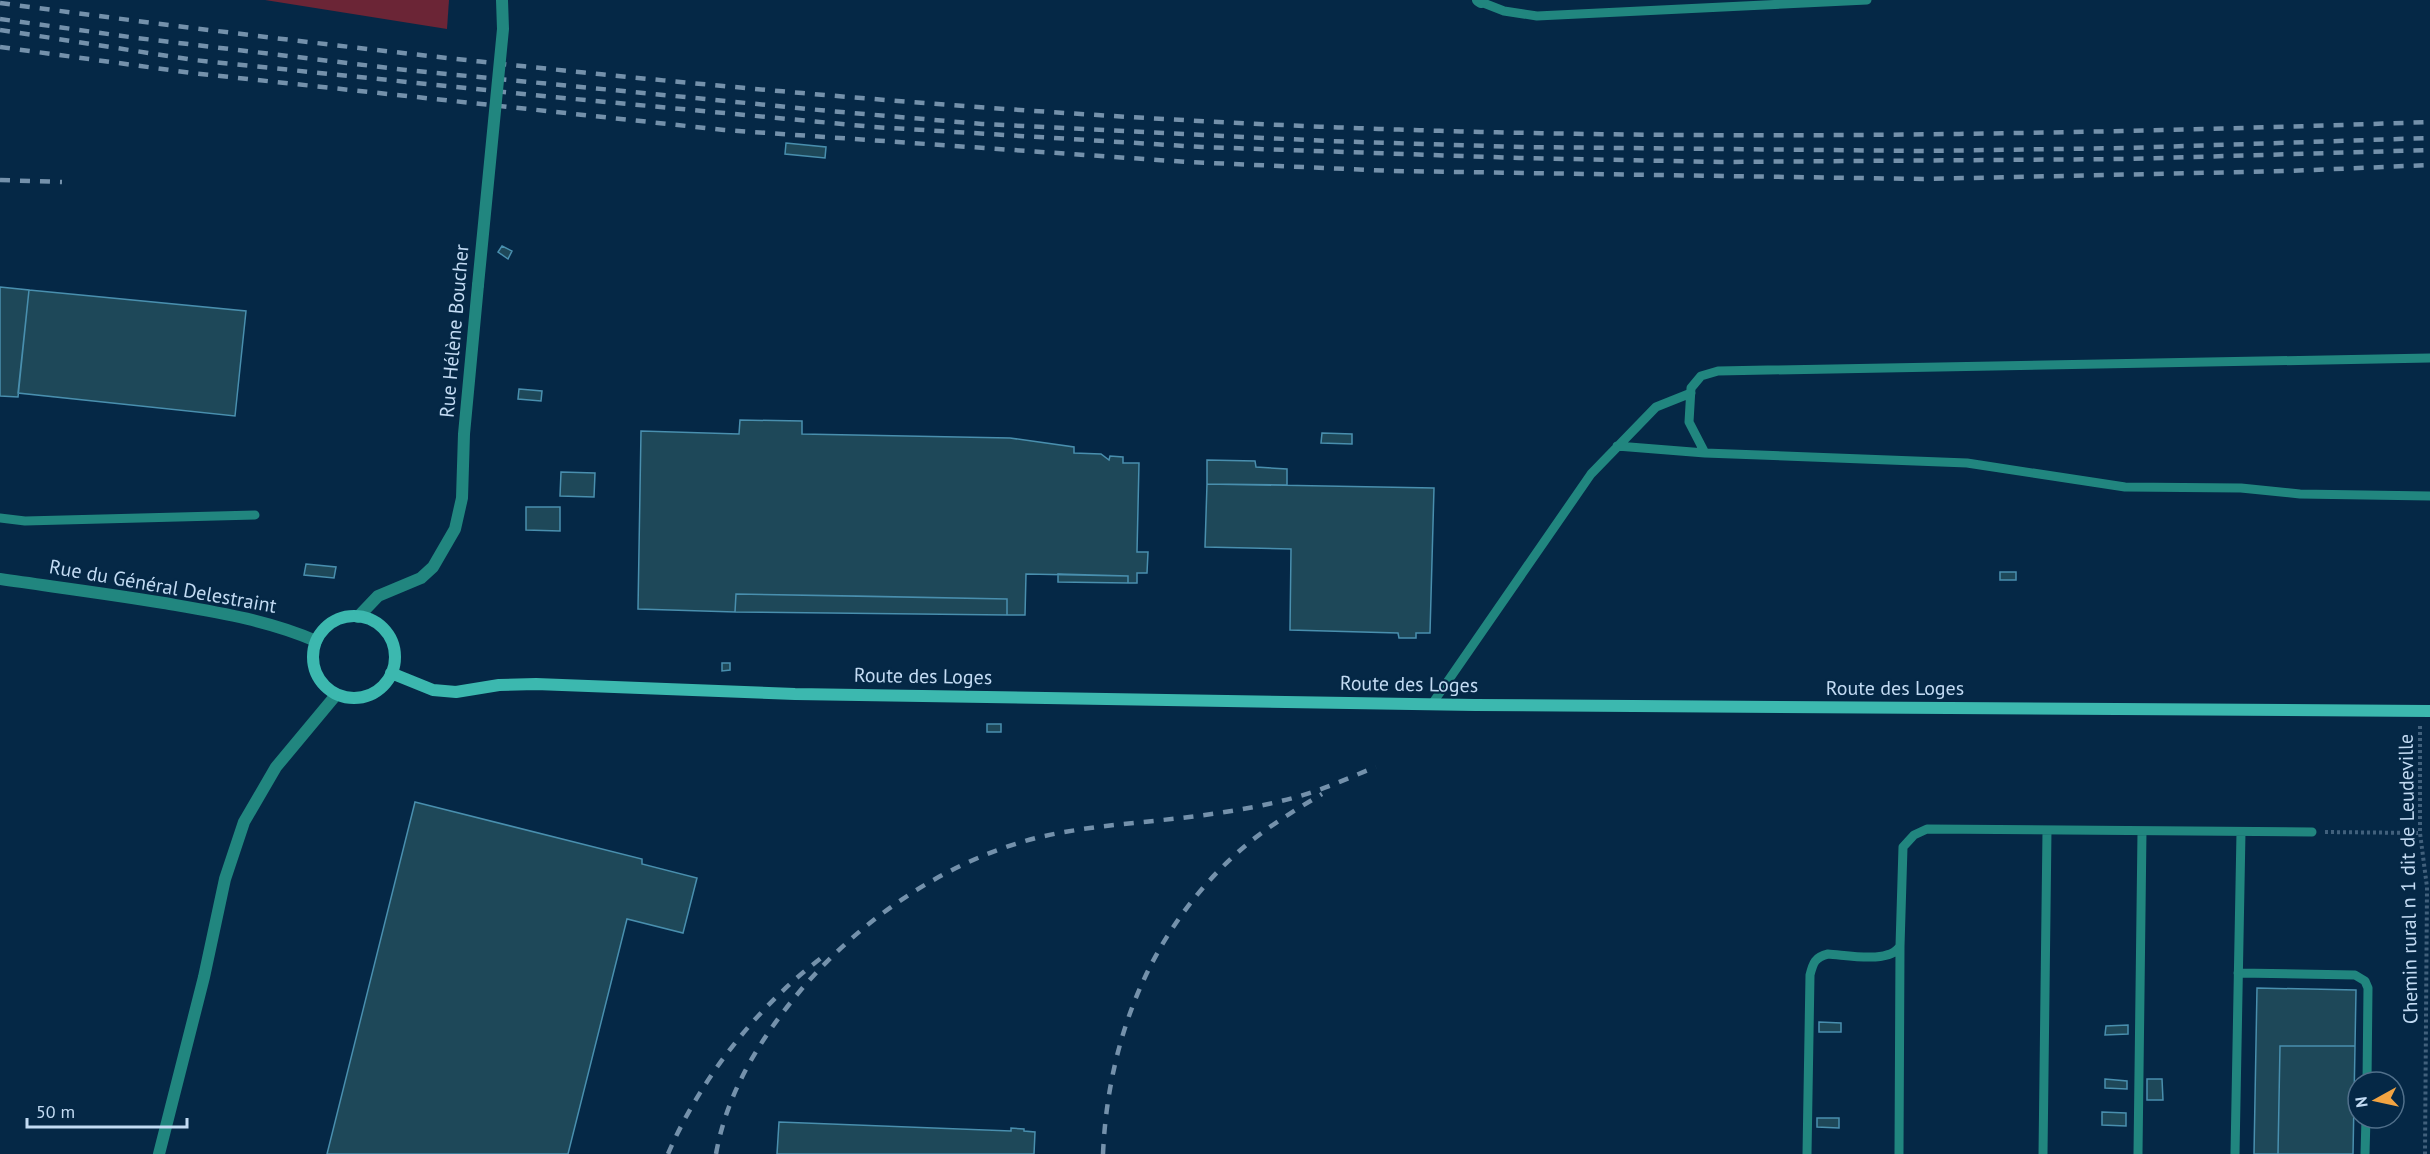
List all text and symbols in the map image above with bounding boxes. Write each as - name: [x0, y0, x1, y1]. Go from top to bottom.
- street label: Rue Hélène Boucher: [433, 243, 475, 419]
- street label: Rue du Général Delestraint: [47, 553, 279, 619]
- street label: Route des Loges: [854, 662, 992, 690]
- street label: Route des Loges: [1340, 670, 1478, 698]
- street label: Route des Loges: [1826, 675, 1964, 701]
- street label: Chemin rural n 1 dit de Leudeville: [2392, 734, 2424, 1024]
- north arrow: [2346, 1070, 2406, 1130]
- scale bar: [27, 1091, 188, 1129]
- text: N: [2351, 1095, 2372, 1109]
- text: 50 m: [36, 1100, 75, 1123]

